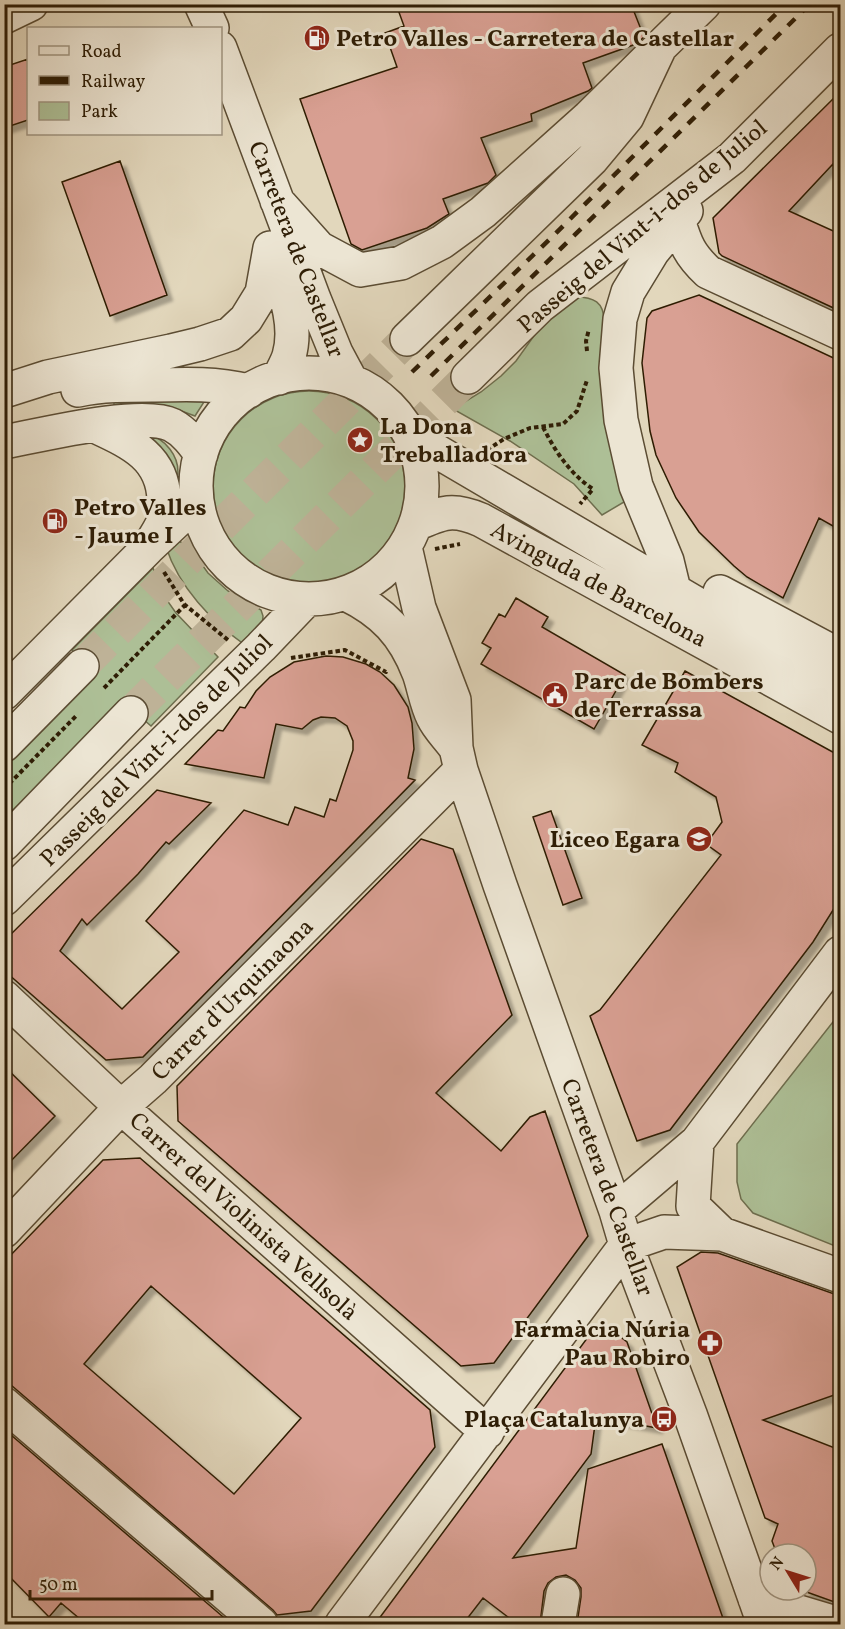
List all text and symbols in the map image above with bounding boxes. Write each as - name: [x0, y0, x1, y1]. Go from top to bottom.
- fuel station icon: Petro Valles - Carretera de Castellar: [302, 23, 332, 53]
- place label: Petro Valles - Carretera de Castellar: [336, 23, 734, 57]
- legend: [27, 27, 222, 135]
- text: Road: [81, 40, 122, 65]
- text: Railway: [81, 70, 145, 95]
- text: Park: [81, 100, 118, 125]
- street label: Passeig del Vint-i-dos de Juliol: [511, 113, 776, 342]
- street label: Carretera de Castellar: [238, 137, 352, 363]
- place label: La Dona Treballadora: [380, 411, 527, 473]
- place icon: La Dona Treballadora: [345, 425, 375, 455]
- place label: Petro Valles - Jaume I: [74, 492, 207, 554]
- fuel station icon: Petro Valles - Jaume I: [40, 506, 70, 536]
- street label: Avinguda de Barcelona: [484, 514, 712, 657]
- street label: Passeig del Vint-i-dos de Juliol: [33, 627, 282, 876]
- place label: Parc de Bombers de Terrassa: [574, 666, 764, 728]
- public building icon: Parc de Bombers de Terrassa: [540, 680, 570, 710]
- place label: Liceo Egara: [550, 824, 680, 858]
- school or university icon: Liceo Egara: [684, 824, 714, 854]
- street label: Carrer d'Urquinaona: [144, 911, 322, 1089]
- street label: Carretera de Castellar: [551, 1074, 661, 1301]
- street label: Carrer del Violinista Vellsolà: [121, 1105, 365, 1330]
- place label: Farmàcia Núria Pau Robiro: [514, 1314, 690, 1376]
- pharmacy icon: Farmàcia Núria Pau Robiro: [695, 1328, 725, 1358]
- place label: Plaça Catalunya: [464, 1404, 644, 1438]
- bus stop icon: Plaça Catalunya: [649, 1404, 679, 1434]
- north arrow: [758, 1542, 818, 1602]
- text: N: [766, 1552, 790, 1575]
- scale bar: [30, 1563, 212, 1601]
- text: 50 m: [39, 1573, 78, 1598]

